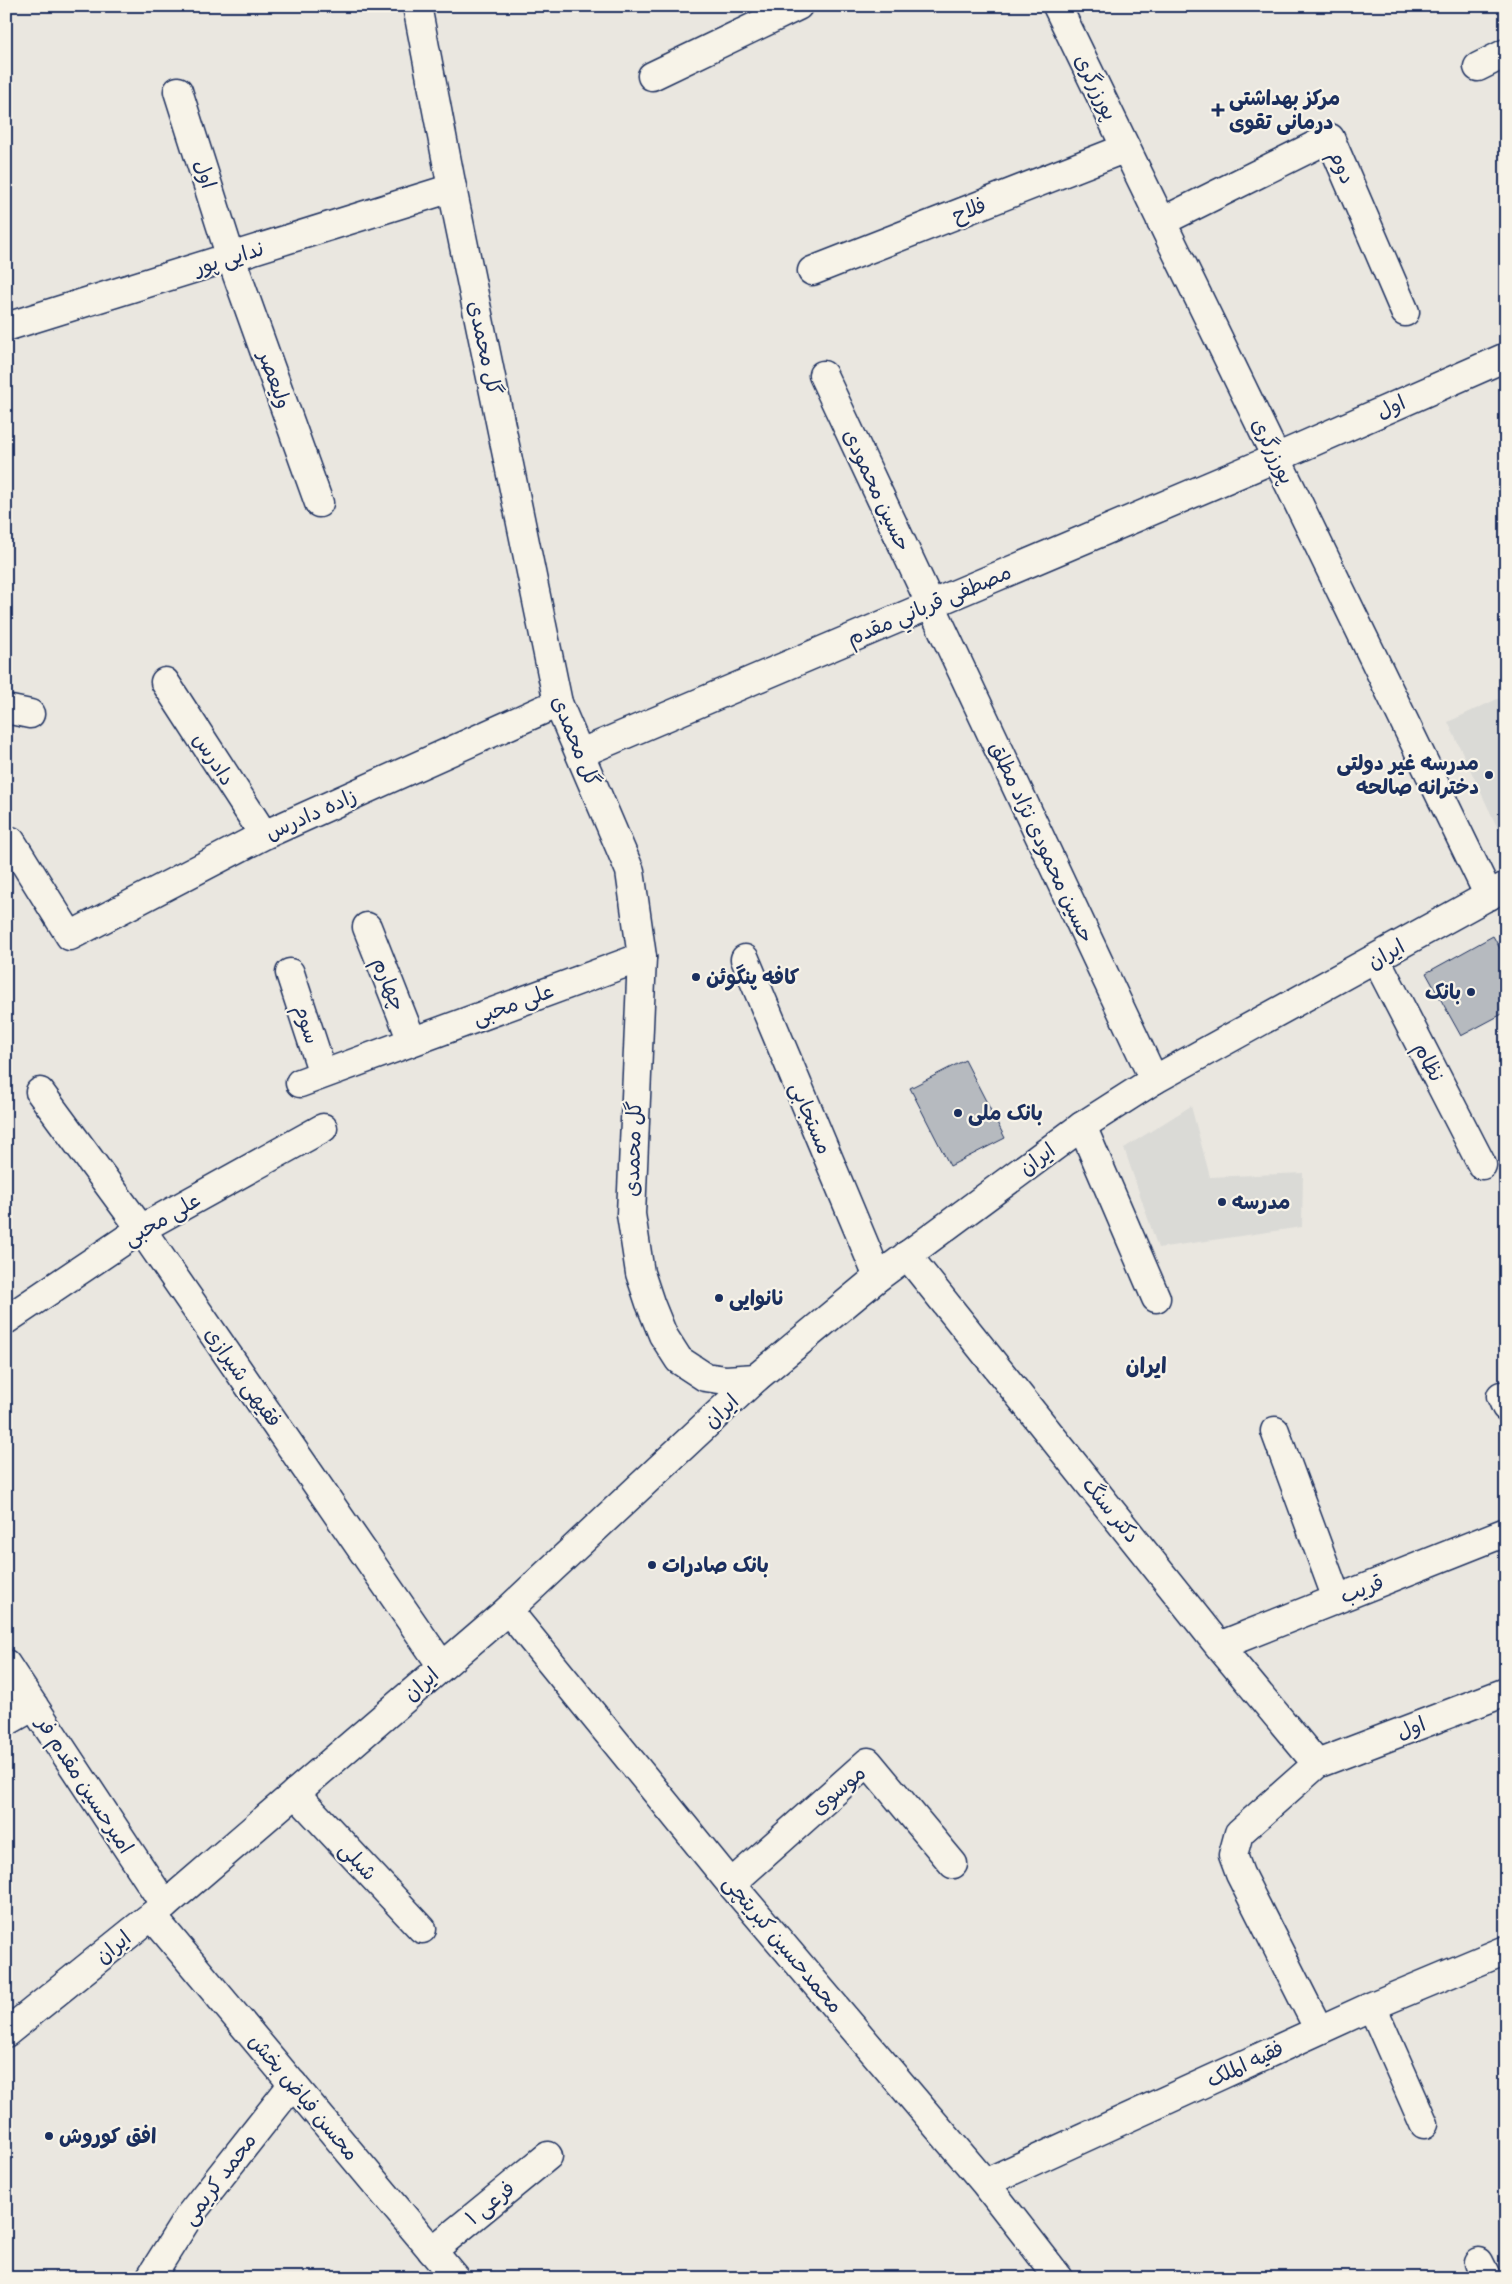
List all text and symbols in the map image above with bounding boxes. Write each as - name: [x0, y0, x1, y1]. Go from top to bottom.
- street label: پورزرگری: [1069, 50, 1123, 124]
- place label: مرکز بهداشتی درمانی تقوی: [1229, 85, 1340, 135]
- marker: مرکز بهداشتی درمانی تقوی: [1211, 103, 1225, 117]
- street label: دوم: [1320, 146, 1361, 189]
- street label: اول: [188, 156, 222, 192]
- street label: فلاح: [948, 192, 990, 229]
- street label: ندایی پور: [189, 235, 267, 282]
- street label: گل محمدی: [462, 298, 508, 398]
- street label: ولیعصر: [252, 346, 297, 412]
- street label: اول: [1372, 389, 1410, 425]
- street label: پورزرگری: [1246, 414, 1300, 488]
- street label: حسین محمودی: [837, 425, 917, 555]
- street label: مصطفی قرباني مقدم: [843, 559, 1017, 657]
- street label: گل محمدی: [546, 692, 606, 790]
- street label: دادرس: [187, 728, 241, 790]
- street label: حسین محمودی نژاد مطلق: [984, 737, 1100, 947]
- place label: مدرسه غیر دولتی دخترانه صالحه: [1336, 750, 1479, 800]
- marker: مدرسه غیر دولتی دخترانه صالحه: [1483, 769, 1495, 781]
- street label: زاده دادرس: [261, 782, 361, 846]
- street label: ایران: [1363, 933, 1409, 975]
- street label: چهارم: [364, 953, 411, 1016]
- place label: کافه پنگوئن: [706, 964, 800, 991]
- marker: کافه پنگوئن: [690, 971, 702, 983]
- street label: علی محبی: [469, 977, 558, 1032]
- place label: بانک: [1425, 979, 1461, 1005]
- marker: بانک: [1465, 986, 1477, 998]
- street label: سوم: [286, 1001, 326, 1048]
- street label: نظام: [1406, 1038, 1450, 1087]
- street label: مستجابی: [783, 1078, 838, 1159]
- place label: بانک ملی: [968, 1100, 1043, 1126]
- street label: گل محمدی: [618, 1101, 648, 1197]
- marker: بانک ملی: [952, 1107, 964, 1119]
- street label: ایران: [1014, 1137, 1060, 1181]
- street label: علی محبی: [119, 1187, 206, 1252]
- place label: مدرسه: [1232, 1189, 1290, 1215]
- marker: مدرسه: [1216, 1196, 1228, 1208]
- place label: نانوایی: [729, 1285, 785, 1311]
- marker: نانوایی: [713, 1292, 725, 1304]
- street label: فقیهی شیرازی: [198, 1322, 287, 1433]
- district label: ایران: [1125, 1352, 1167, 1380]
- street label: ایران: [698, 1388, 744, 1434]
- street label: دکتر سنگ: [1077, 1472, 1145, 1548]
- place label: بانک صادرات: [662, 1552, 769, 1578]
- marker: بانک صادرات: [646, 1559, 658, 1571]
- street label: قریب: [1336, 1569, 1388, 1609]
- street label: ایران: [398, 1662, 444, 1706]
- street label: امیرحسین مقدم فر: [27, 1710, 139, 1860]
- street label: اول: [1393, 1711, 1429, 1745]
- street label: موسوی: [805, 1759, 871, 1821]
- street label: شبلی: [333, 1836, 382, 1887]
- street label: محمدحسین کبریتچی: [717, 1870, 848, 2019]
- street label: ایران: [90, 1925, 136, 1969]
- street label: محسن فیاض بخش: [243, 2028, 365, 2166]
- street label: فقیه الملک: [1202, 2035, 1288, 2093]
- place label: افق کوروش: [59, 2123, 156, 2149]
- street label: محمد کریمی: [176, 2128, 263, 2231]
- marker: افق کوروش: [43, 2130, 55, 2142]
- street label: فرعی ۱: [460, 2175, 521, 2232]

